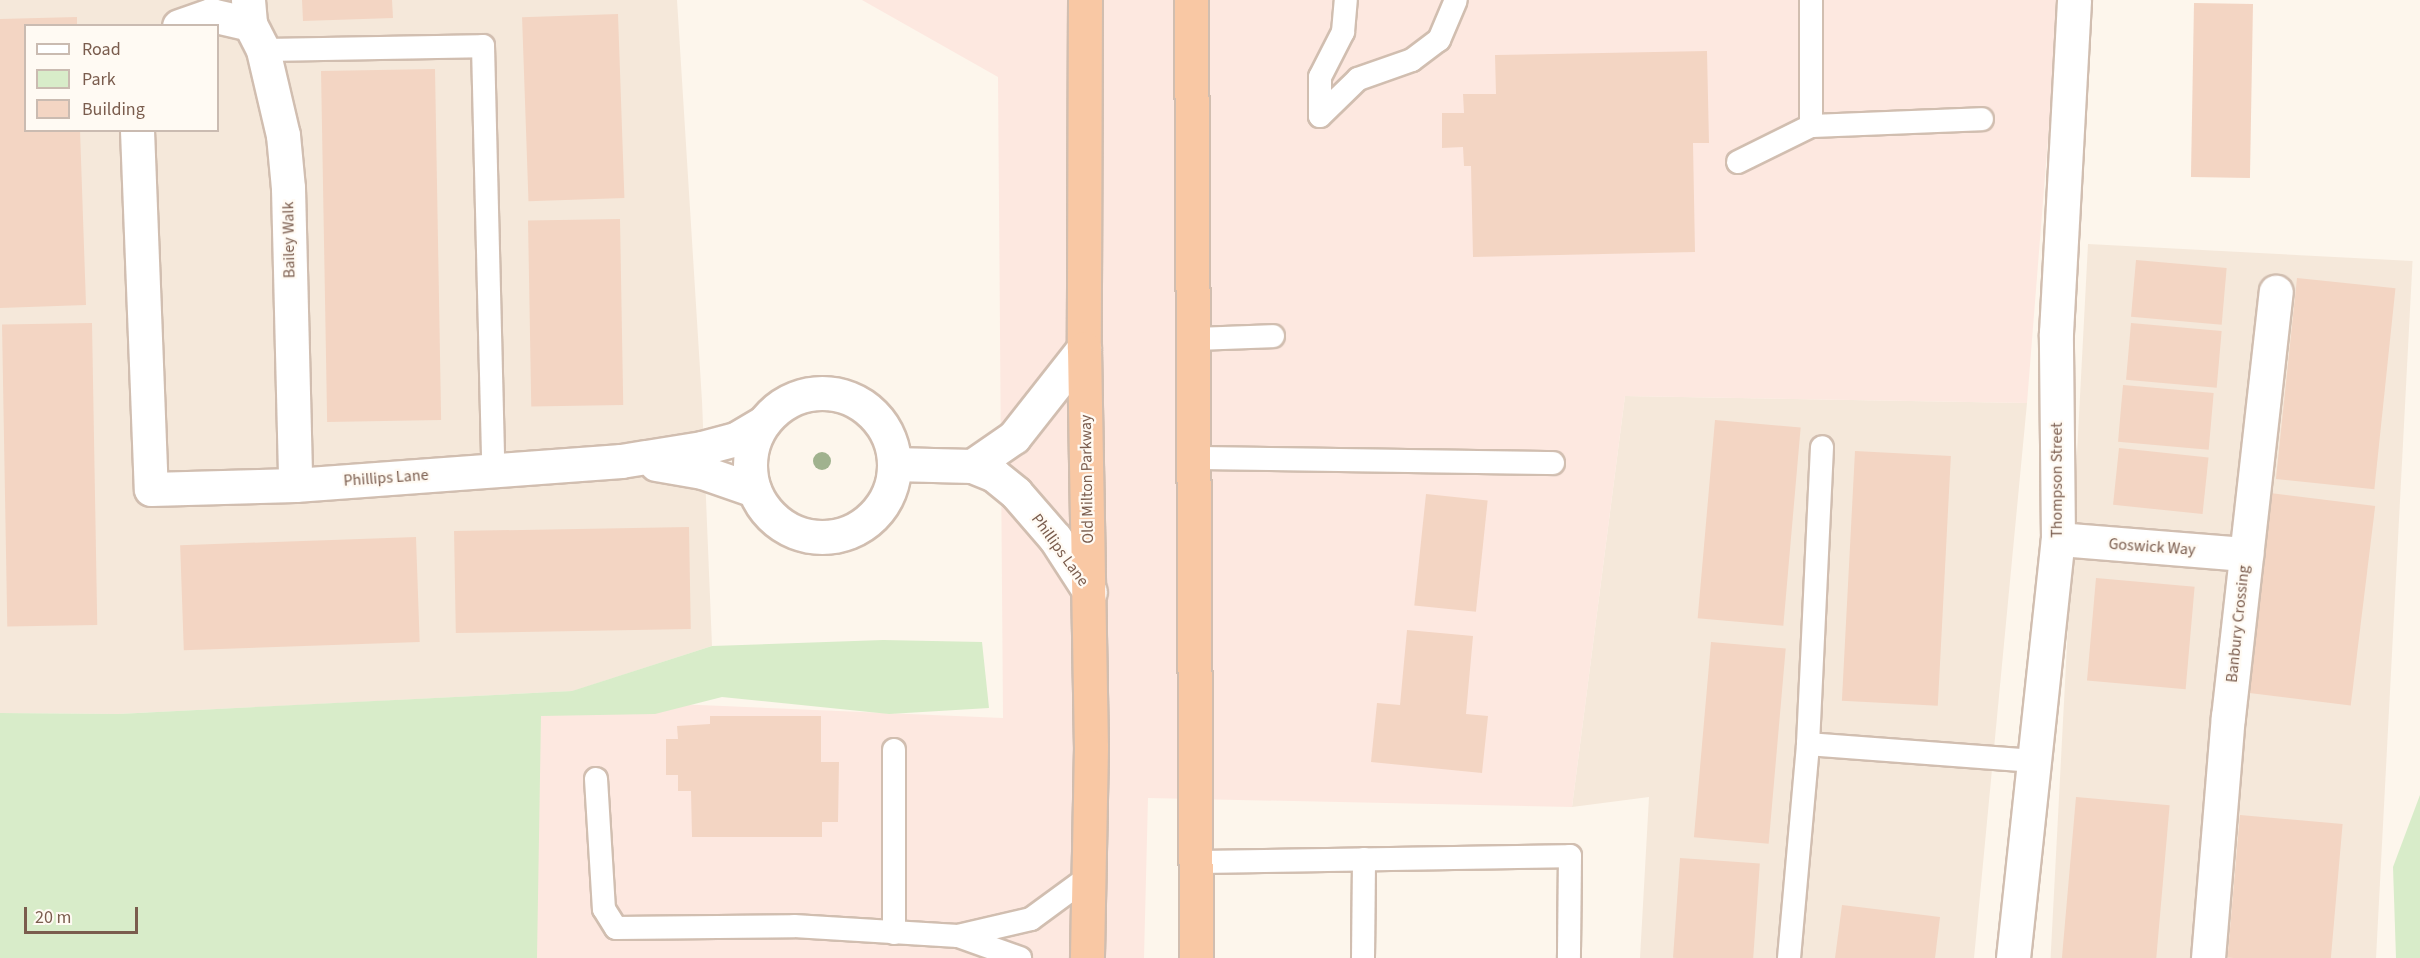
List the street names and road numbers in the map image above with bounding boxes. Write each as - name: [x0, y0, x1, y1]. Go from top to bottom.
- street label: Bailey Walk: [279, 202, 299, 278]
- street label: Old Milton Parkway: [1076, 414, 1098, 544]
- street label: Thompson Street: [2047, 422, 2067, 538]
- street label: Phillips Lane: [343, 465, 429, 491]
- street label: Phillips Lane: [1027, 510, 1093, 590]
- street label: Goswick Way: [2108, 534, 2196, 560]
- street label: Banbury Crossing: [2222, 564, 2254, 684]

